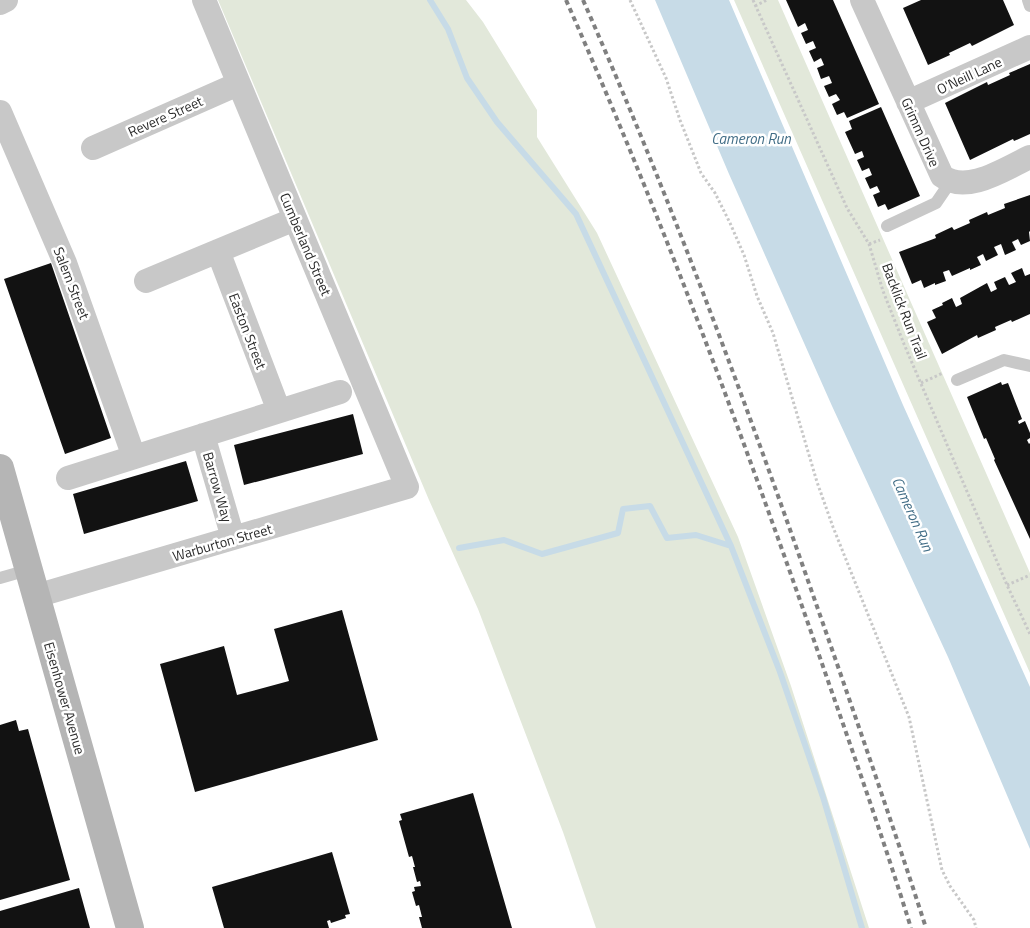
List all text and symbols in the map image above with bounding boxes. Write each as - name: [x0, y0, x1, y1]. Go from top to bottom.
- street label: O'Neill Lane: [933, 51, 1005, 99]
- street label: Revere Street: [124, 90, 206, 142]
- street label: Grimm Drive: [896, 94, 946, 170]
- water label: Cameron Run: [711, 127, 791, 150]
- street label: Cumberland Street: [275, 189, 337, 299]
- street label: Salem Street: [49, 244, 95, 322]
- street label: Backlick Run Trail: [877, 260, 933, 362]
- street label: Easton Street: [224, 290, 272, 372]
- street label: Barrow Way: [198, 449, 238, 525]
- water label: Cameron Run: [886, 473, 940, 556]
- street label: Warburton Street: [170, 518, 274, 566]
- street label: Eisenhower Avenue: [39, 639, 91, 757]

